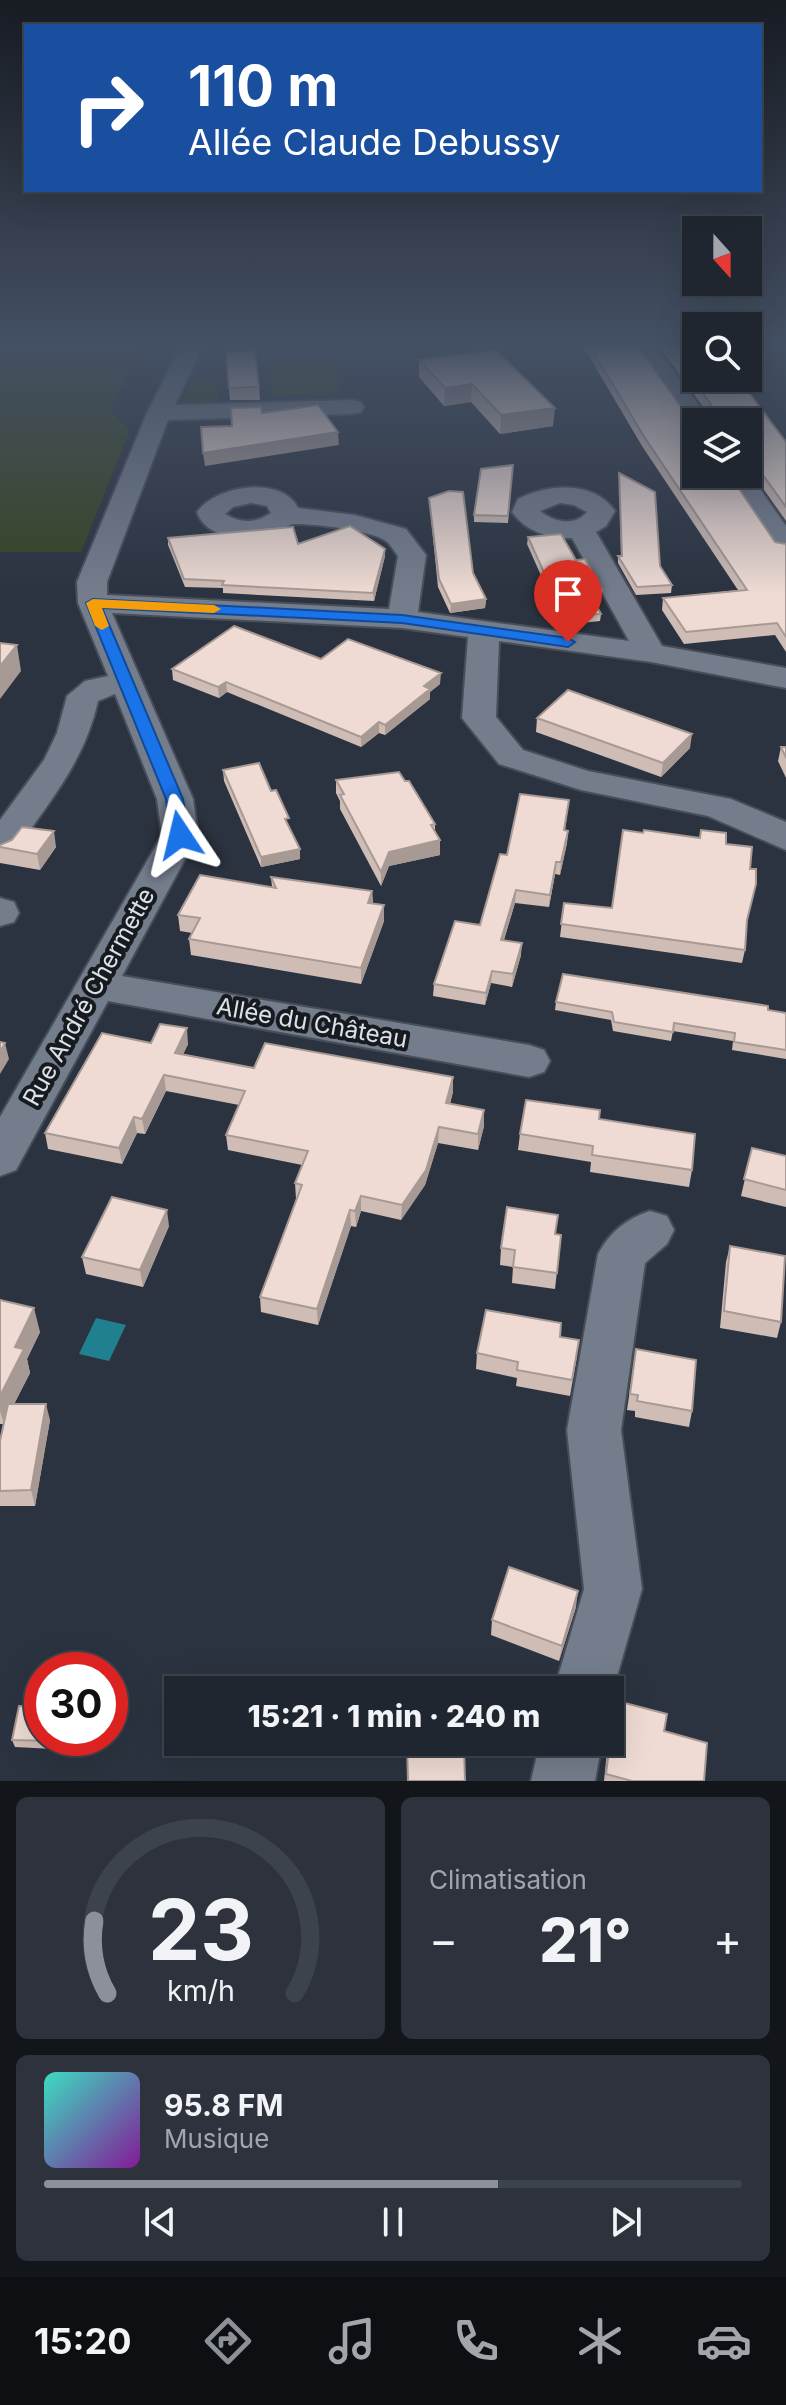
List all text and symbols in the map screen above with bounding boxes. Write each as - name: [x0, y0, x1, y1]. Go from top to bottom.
- text: 110 m: [188, 52, 338, 120]
- icon: right: [56, 56, 160, 160]
- text: Allée Claude Debussy: [188, 120, 561, 164]
- north arrow: [682, 216, 762, 296]
- map controls: [682, 216, 762, 488]
- button: search: [682, 312, 762, 392]
- button: layers: [682, 408, 762, 488]
- pin: [534, 560, 602, 642]
- icon: arrive: [546, 572, 590, 616]
- position arrow: [138, 793, 222, 877]
- street label: Rue André Chermette: [17, 883, 160, 1111]
- street label: Allée du Château: [214, 991, 410, 1054]
- speed limit sign: 30: [24, 1652, 128, 1756]
- text: 15:21 · 1 min · 240 m: [248, 1698, 540, 1734]
- text: Climatisation: [429, 1864, 587, 1895]
- text: 23: [147, 1879, 254, 1980]
- text: 21°: [539, 1904, 632, 1976]
- text: −: [429, 1913, 458, 1967]
- text: +: [713, 1913, 742, 1967]
- text: km/h: [167, 1973, 234, 2008]
- text: 95.8 FM: [164, 2087, 283, 2123]
- text: Musique: [164, 2123, 269, 2154]
- icon: previous: [138, 2200, 182, 2244]
- icon: pause: [371, 2200, 415, 2244]
- icon: next: [604, 2200, 648, 2244]
- icon: directions: [200, 2313, 256, 2369]
- icon: music: [324, 2313, 380, 2369]
- icon: phone: [448, 2313, 504, 2369]
- icon: climate: [572, 2313, 628, 2369]
- icon: car: [696, 2313, 752, 2369]
- text: 15:20: [34, 2319, 132, 2363]

